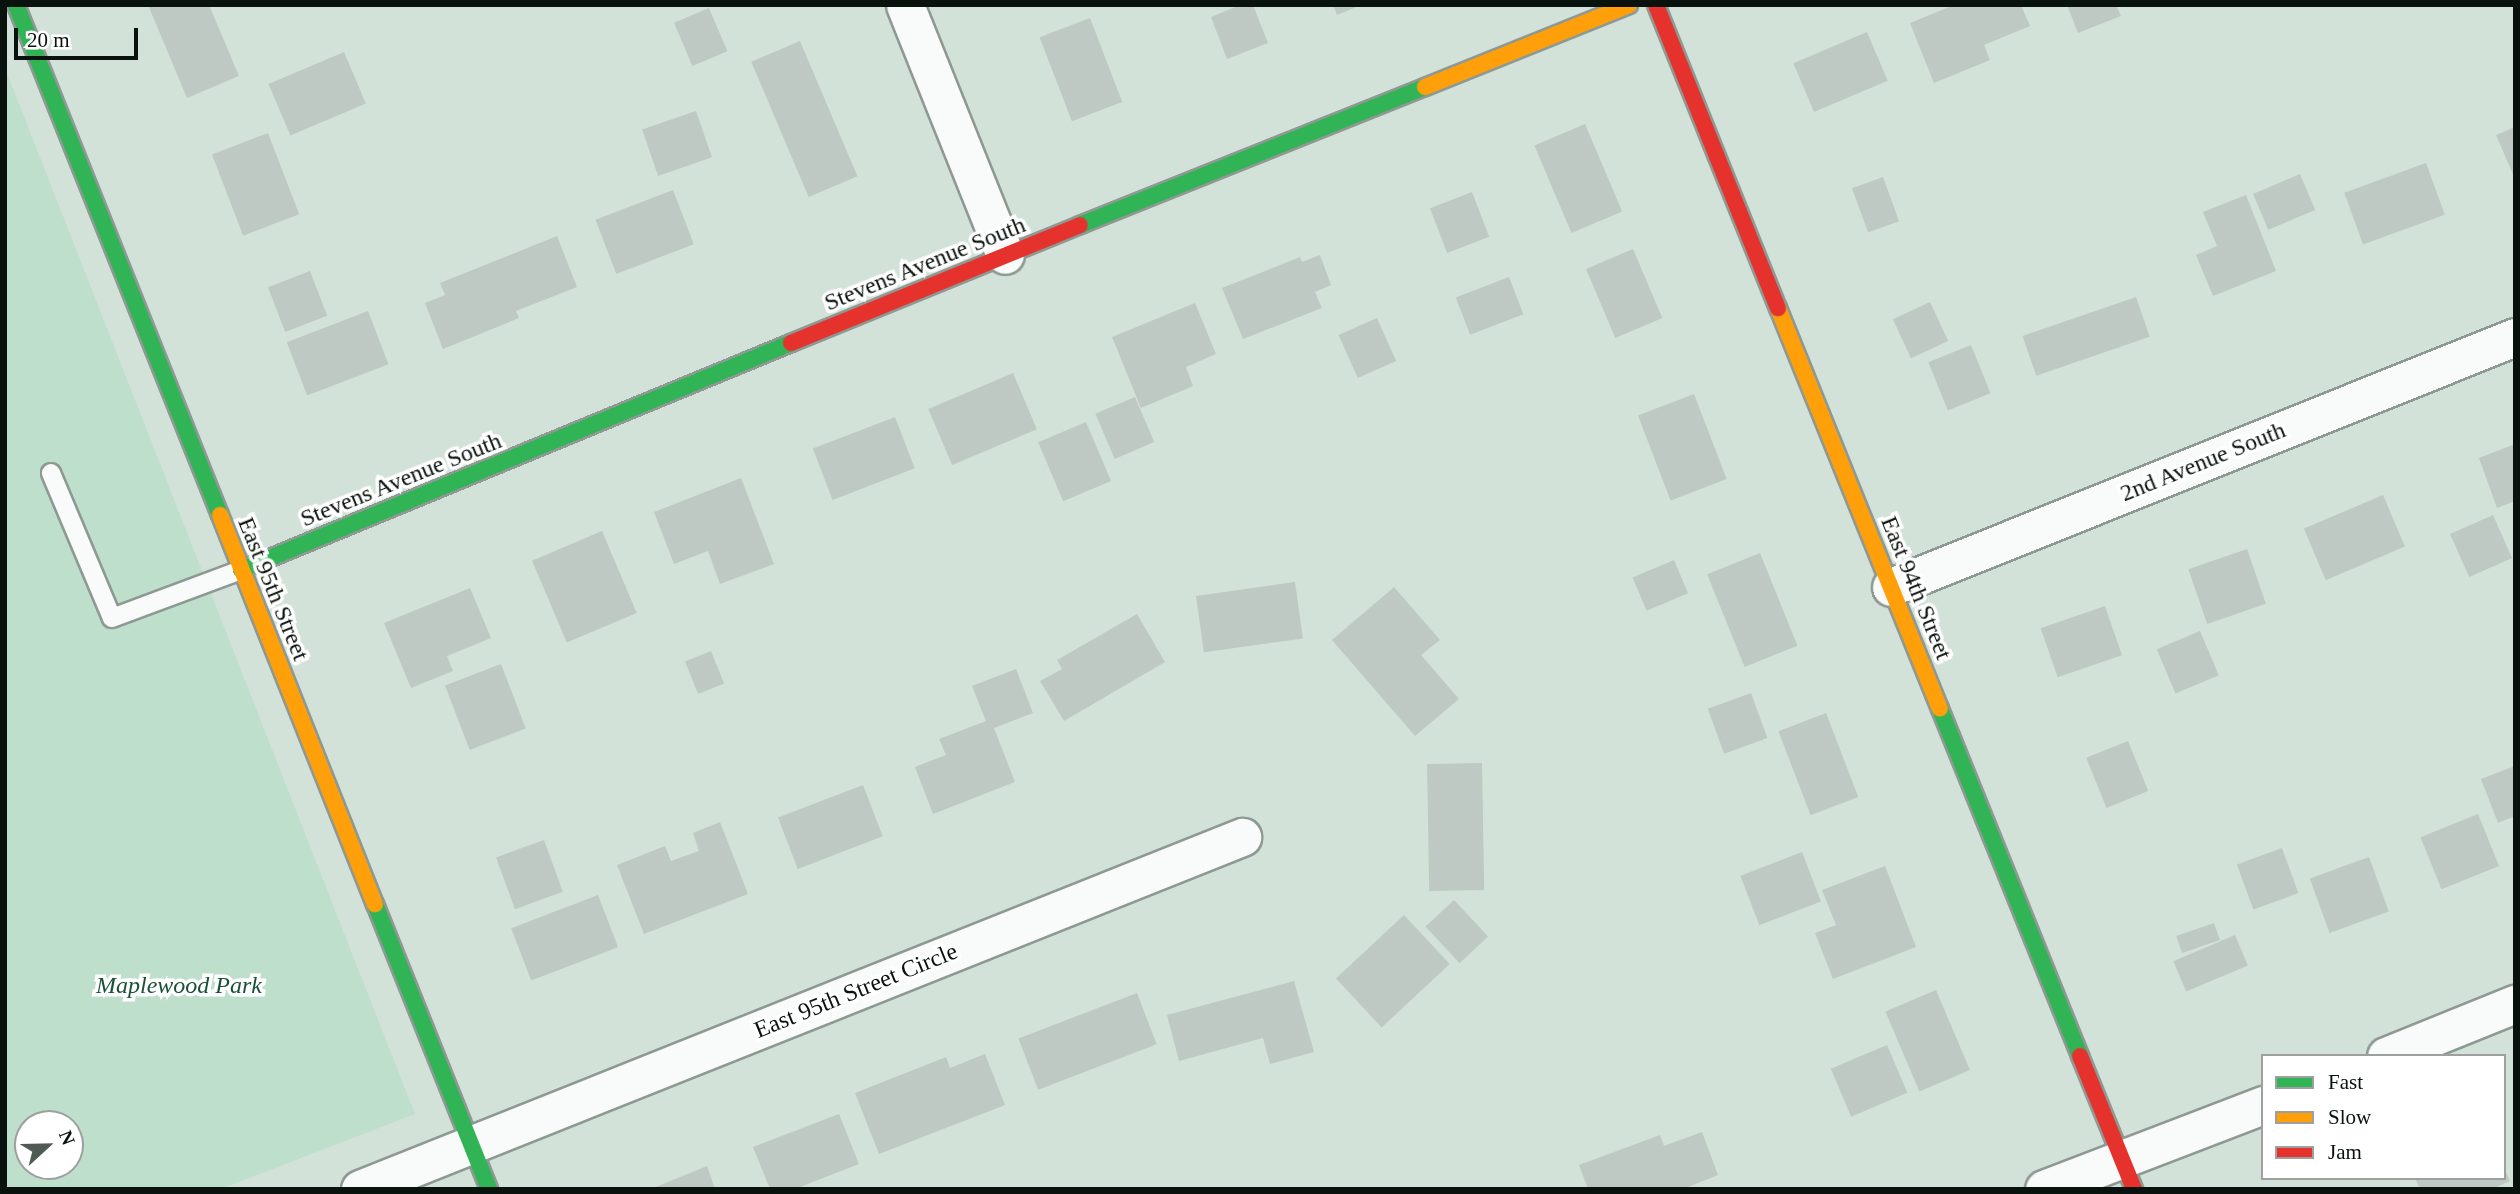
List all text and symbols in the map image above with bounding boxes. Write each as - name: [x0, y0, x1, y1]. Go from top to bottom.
- scale bar: [18, 14, 142, 58]
- text: 20 m: [27, 28, 70, 52]
- street label: Stevens Avenue South: [820, 210, 1030, 318]
- street label: 2nd Avenue South: [2116, 416, 2290, 508]
- street label: Stevens Avenue South: [296, 426, 506, 534]
- street label: East 94th Street: [1874, 512, 1958, 664]
- street label: East 95th Street: [231, 513, 315, 665]
- street label: East 95th Street Circle: [750, 937, 962, 1045]
- park label: Maplewood Park: [96, 972, 262, 1000]
- legend: [2261, 1054, 2506, 1180]
- text: Fast: [2328, 1070, 2363, 1094]
- text: Slow: [2328, 1105, 2371, 1129]
- north arrow: [14, 1110, 84, 1180]
- text: N: [55, 1127, 79, 1148]
- text: Jam: [2328, 1140, 2362, 1164]

